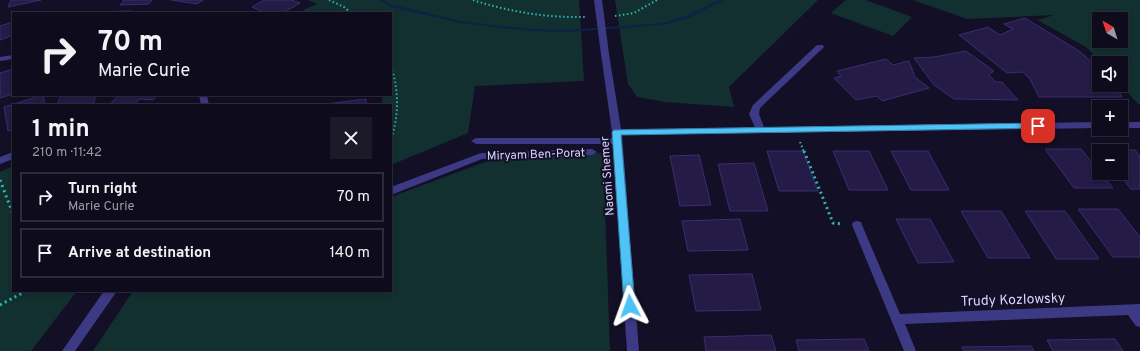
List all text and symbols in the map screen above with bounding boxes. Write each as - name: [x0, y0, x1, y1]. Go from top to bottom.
- north arrow: [1092, 12, 1128, 48]
- map controls: [1092, 12, 1128, 180]
- text: 70 m: [98, 25, 163, 61]
- icon: right: [32, 28, 84, 80]
- button: sound: [1092, 56, 1128, 92]
- text: Marie Curie: [98, 60, 190, 83]
- button: +: [1092, 100, 1128, 136]
- pin: [1021, 109, 1055, 143]
- text: 1 min: [32, 115, 90, 145]
- icon: arrive: [1027, 115, 1049, 137]
- button: close: [330, 117, 372, 159]
- street label: Naomi Shemer: [597, 135, 619, 216]
- button: −: [1092, 144, 1128, 180]
- text: 210 m · 11:42: [32, 145, 102, 161]
- street label: Miryam Ben-Porat: [487, 145, 585, 165]
- text: Turn right: [68, 180, 137, 199]
- icon: right: [34, 186, 56, 208]
- text: 70 m: [337, 188, 370, 207]
- text: Marie Curie: [68, 199, 135, 215]
- icon: arrive: [34, 242, 56, 264]
- text: Arrive at destination: [68, 244, 211, 263]
- text: 140 m: [330, 244, 370, 263]
- position arrow: [609, 285, 651, 327]
- street label: Trudy Kozlowsky: [960, 290, 1066, 311]

